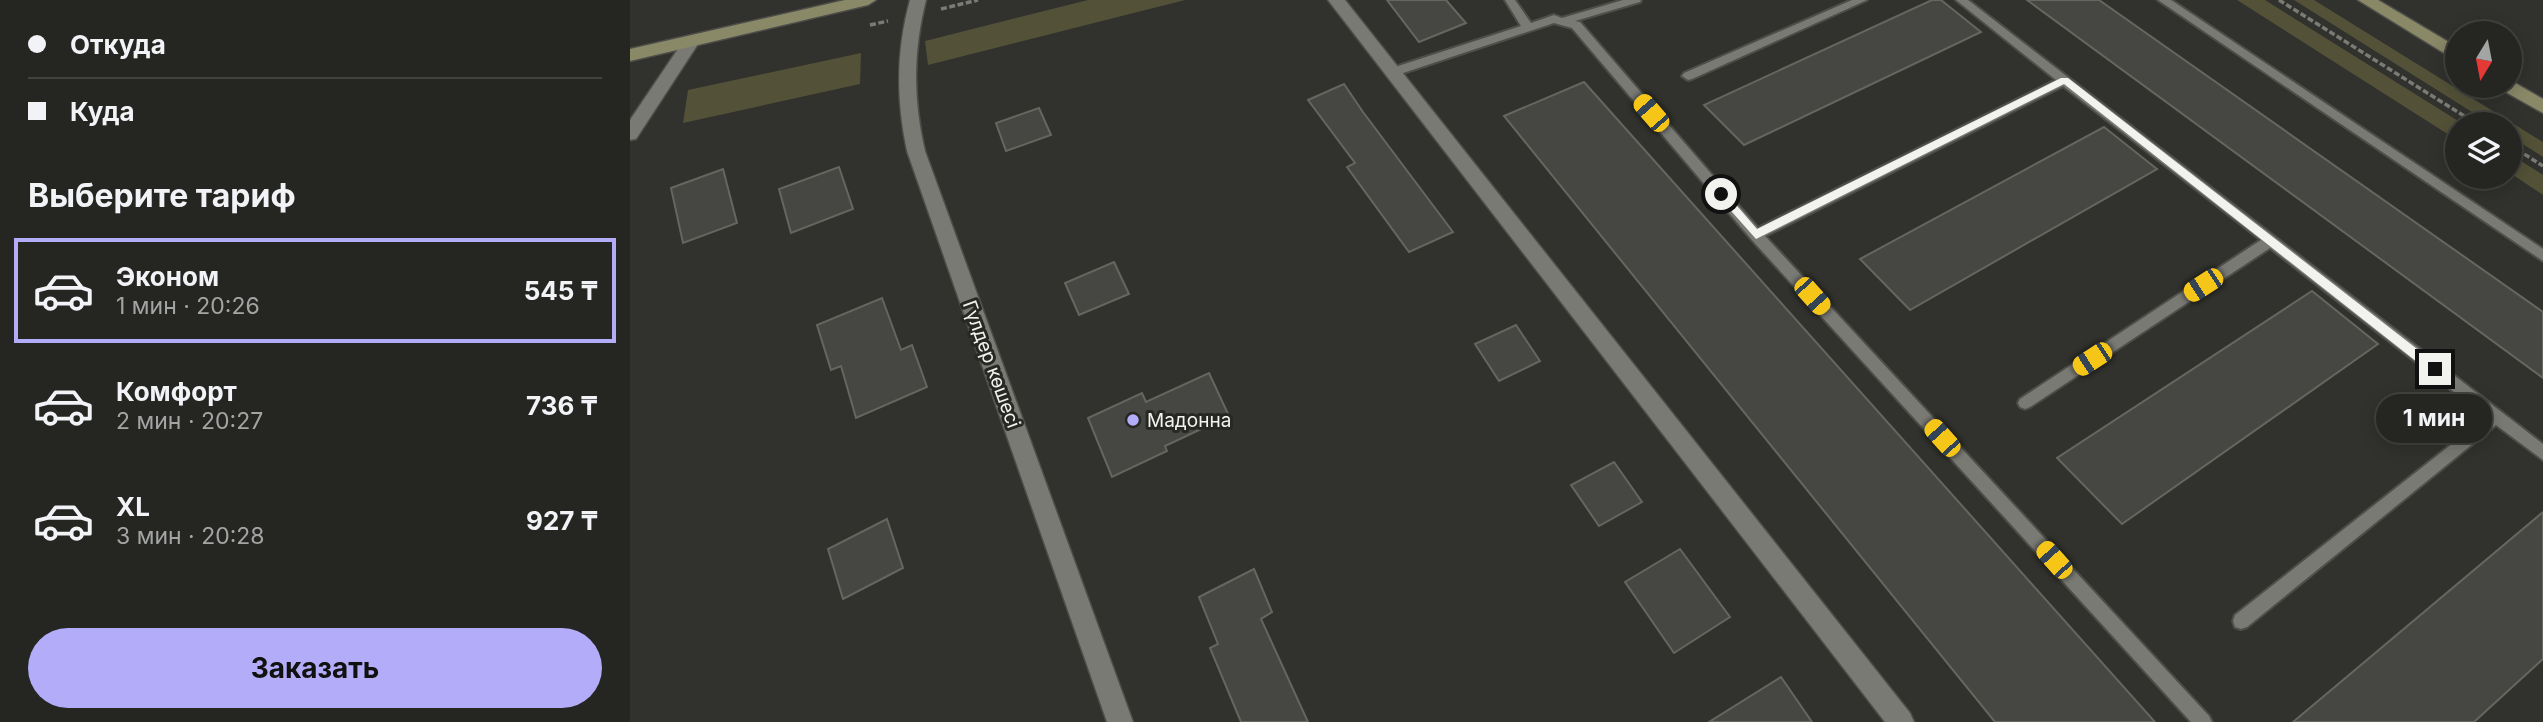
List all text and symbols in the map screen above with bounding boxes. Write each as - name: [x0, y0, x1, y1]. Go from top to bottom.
- north arrow: [2445, 21, 2522, 98]
- map controls: [2445, 21, 2522, 189]
- text: Откуда: [70, 29, 166, 60]
- car: [1630, 90, 1673, 136]
- text: Куда: [70, 96, 135, 127]
- button: layers: [2445, 112, 2522, 189]
- text: Выберите тариф: [28, 176, 296, 215]
- route start: [1705, 178, 1737, 210]
- icon: car: [32, 259, 95, 322]
- text: Эконом: [116, 261, 219, 292]
- car: [2180, 265, 2227, 305]
- car: [1791, 273, 1834, 319]
- text: 545 ₸: [524, 275, 598, 306]
- text: 1 мин · 20:26: [116, 292, 260, 320]
- street label: Гүлдер көшесі: [958, 297, 1025, 431]
- car: [2069, 339, 2116, 379]
- route end: [2419, 353, 2451, 385]
- icon: car: [32, 374, 95, 437]
- text: Комфорт: [116, 376, 237, 407]
- text: 736 ₸: [526, 390, 598, 421]
- callout: 1 мин: [2377, 394, 2493, 442]
- text: 1 мин: [2403, 404, 2465, 432]
- text: 2 мин · 20:27: [116, 407, 263, 435]
- place label: Мадонна: [1147, 409, 1231, 432]
- marker: Мадонна: [1125, 412, 1141, 428]
- car: [1921, 415, 1964, 461]
- icon: car: [32, 489, 95, 552]
- text: XL: [116, 491, 150, 522]
- text: 927 ₸: [526, 505, 598, 536]
- text: 3 мин · 20:28: [116, 522, 265, 550]
- car: [2033, 537, 2076, 583]
- button: Заказать: [28, 628, 602, 708]

